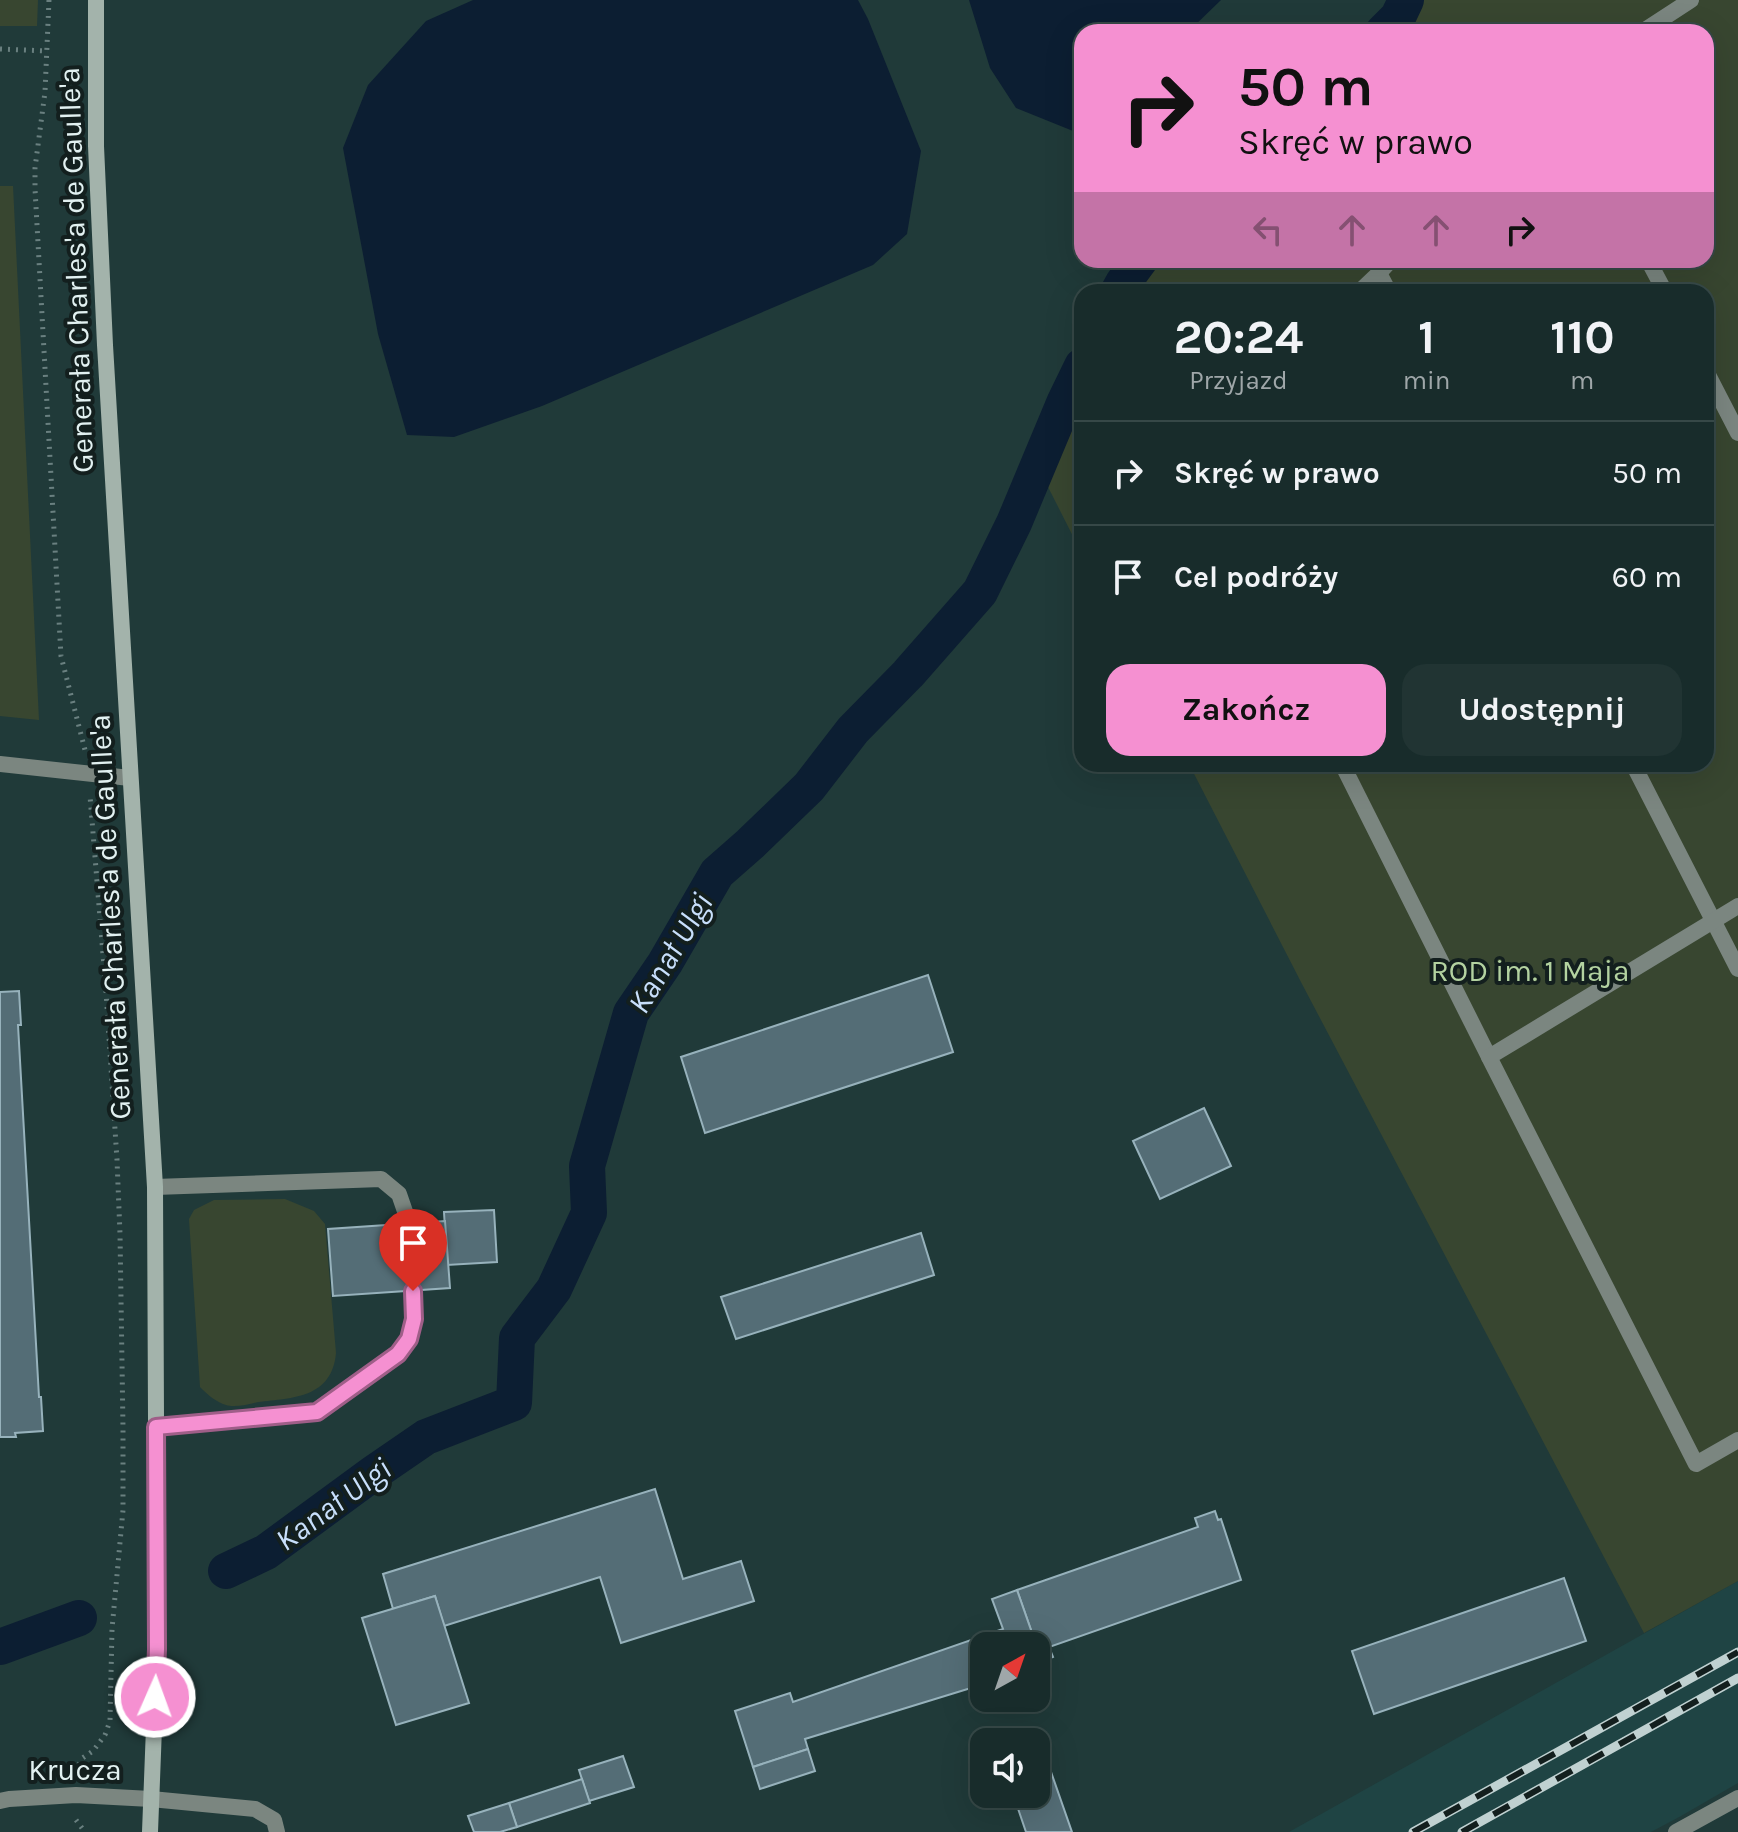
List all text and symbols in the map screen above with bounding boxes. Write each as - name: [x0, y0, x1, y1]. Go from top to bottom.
- text: 50 m: [1238, 54, 1373, 119]
- icon: right: [1106, 56, 1210, 160]
- street label: Generała Charles'a de Gaulle'a: [51, 67, 101, 473]
- text: Skręć w prawo: [1238, 121, 1473, 163]
- icon: left: [1246, 208, 1290, 252]
- icon: ahead: [1330, 208, 1374, 252]
- icon: ahead: [1414, 208, 1458, 252]
- icon: right: [1498, 208, 1542, 252]
- text: 20:24: [1173, 309, 1303, 365]
- text: 1: [1418, 309, 1435, 365]
- text: 110: [1550, 309, 1615, 365]
- text: Przyjazd: [1189, 365, 1288, 396]
- text: min: [1403, 365, 1451, 396]
- text: m: [1570, 365, 1594, 396]
- icon: right: [1106, 451, 1150, 495]
- text: Skręć w prawo: [1174, 455, 1380, 491]
- text: 50 m: [1612, 455, 1682, 491]
- icon: arrive: [1106, 555, 1150, 599]
- text: Cel podróży: [1174, 559, 1338, 595]
- text: 60 m: [1612, 559, 1682, 595]
- button: Zakończ: [1106, 664, 1386, 756]
- button: Udostępnij: [1402, 664, 1682, 756]
- street label: Generała Charles'a de Gaulle'a: [81, 713, 139, 1121]
- water label: Kanał Ulgi: [620, 886, 721, 1020]
- park label: ROD im. 1 Maja: [1430, 953, 1630, 989]
- pin: [379, 1209, 447, 1291]
- icon: arrive: [391, 1221, 435, 1265]
- water label: Kanał Ulgi: [268, 1450, 398, 1559]
- north arrow: [970, 1632, 1050, 1712]
- map controls: [970, 1632, 1050, 1808]
- position arrow: [113, 1655, 197, 1739]
- button: sound: [970, 1728, 1050, 1808]
- street label: Krucza: [28, 1752, 122, 1788]

